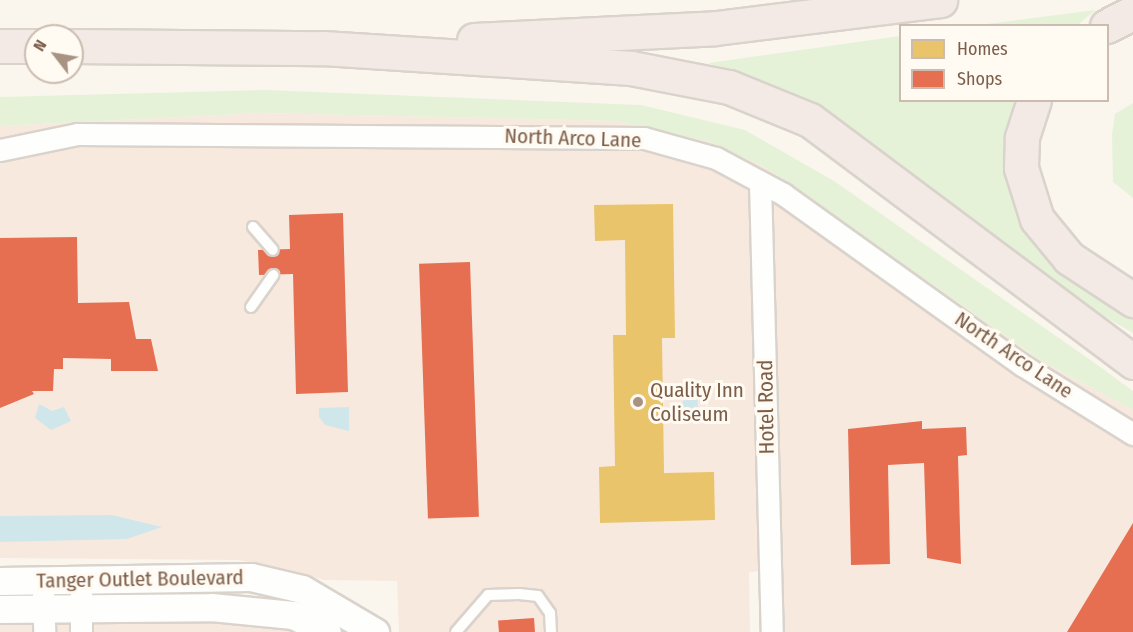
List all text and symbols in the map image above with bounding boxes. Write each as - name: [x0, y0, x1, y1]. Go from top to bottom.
- north arrow: [24, 24, 84, 84]
- legend: [899, 24, 1109, 102]
- text: N: [29, 36, 50, 55]
- text: Homes: [957, 38, 1008, 60]
- text: Shops: [957, 68, 1002, 90]
- street label: North Arco Lane: [504, 123, 642, 153]
- street label: North Arco Lane: [950, 306, 1078, 404]
- street label: Hotel Road: [753, 359, 779, 455]
- place label: Quality Inn Coliseum: [650, 377, 744, 427]
- marker: Quality Inn Coliseum: [631, 395, 645, 409]
- street label: Tanger Outlet Boulevard: [36, 565, 244, 593]

